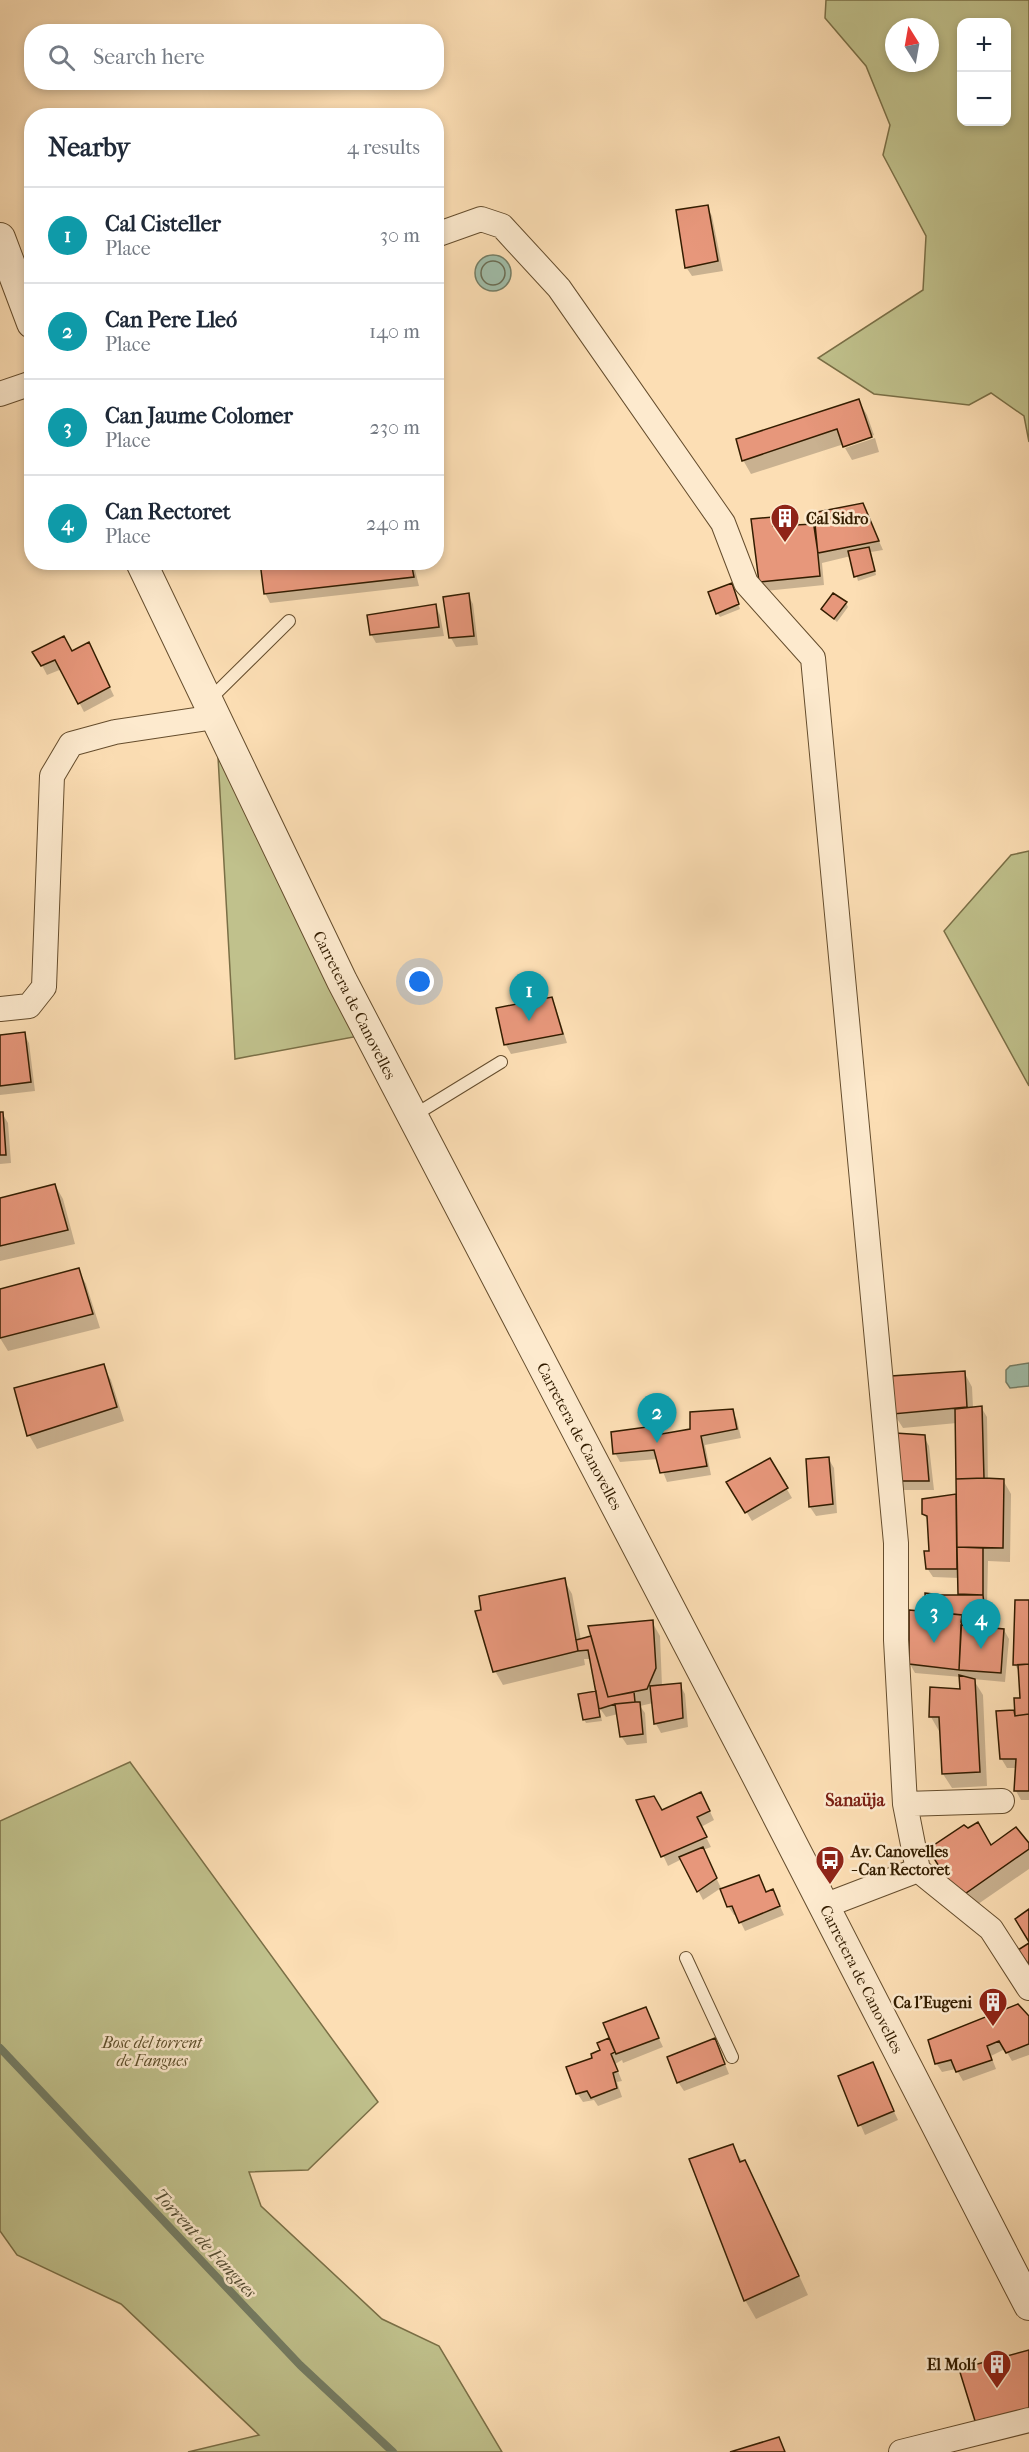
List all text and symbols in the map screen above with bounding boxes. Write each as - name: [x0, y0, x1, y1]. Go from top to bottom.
- north arrow: [885, 18, 939, 72]
- map controls: [957, 18, 1011, 126]
- button: +: [957, 18, 1011, 72]
- search box: [24, 24, 444, 90]
- icon: search: [45, 41, 78, 74]
- text: Search here: [93, 44, 205, 70]
- button: −: [957, 72, 1011, 126]
- text: Nearby: [48, 132, 130, 163]
- text: 4 results: [347, 136, 420, 159]
- text: Cal Cisteller: [105, 211, 221, 237]
- text: 1: [64, 224, 71, 247]
- text: 30 m: [380, 224, 420, 247]
- text: Place: [105, 237, 151, 260]
- text: Can Pere Lleó: [105, 307, 237, 333]
- text: 2: [62, 320, 73, 343]
- text: 140 m: [369, 320, 420, 343]
- text: Place: [105, 333, 151, 356]
- text: Can Jaume Colomer: [105, 403, 293, 429]
- text: 3: [63, 416, 72, 439]
- text: 230 m: [370, 416, 420, 439]
- text: Place: [105, 429, 151, 452]
- text: Can Rectoret: [105, 499, 231, 525]
- building icon: Cal Sidro: [769, 502, 801, 544]
- place label: Cal Sidro: [806, 509, 868, 528]
- text: 4: [62, 512, 73, 535]
- text: 240 m: [366, 512, 420, 535]
- text: Place: [105, 525, 151, 548]
- street label: Carretera de Canovelles: [309, 928, 400, 1083]
- your location: [405, 967, 434, 996]
- pin: 1: [510, 972, 548, 1021]
- street label: Carretera de Canovelles: [533, 1359, 627, 1513]
- pin: 2: [638, 1394, 676, 1443]
- pin: 3: [914, 1594, 954, 1643]
- pin: 4: [962, 1600, 1000, 1649]
- district label: Sanaüja: [825, 1790, 885, 1811]
- place label: Av. Canovelles - Can Rectoret: [850, 1842, 950, 1879]
- bus stop icon: Av. Canovelles - Can Rectoret: [814, 1844, 846, 1886]
- street label: Carretera de Canovelles: [816, 1902, 907, 2057]
- building icon: Ca l'Eugeni: [977, 1986, 1009, 2028]
- place label: Ca l'Eugeni: [893, 1993, 972, 2013]
- park label: Bosc del torrent de Fangues: [101, 2033, 203, 2070]
- water label: Torrent de Fangues: [149, 2184, 261, 2303]
- building icon: El Molí: [981, 2348, 1013, 2390]
- place label: El Molí: [927, 2355, 977, 2374]

